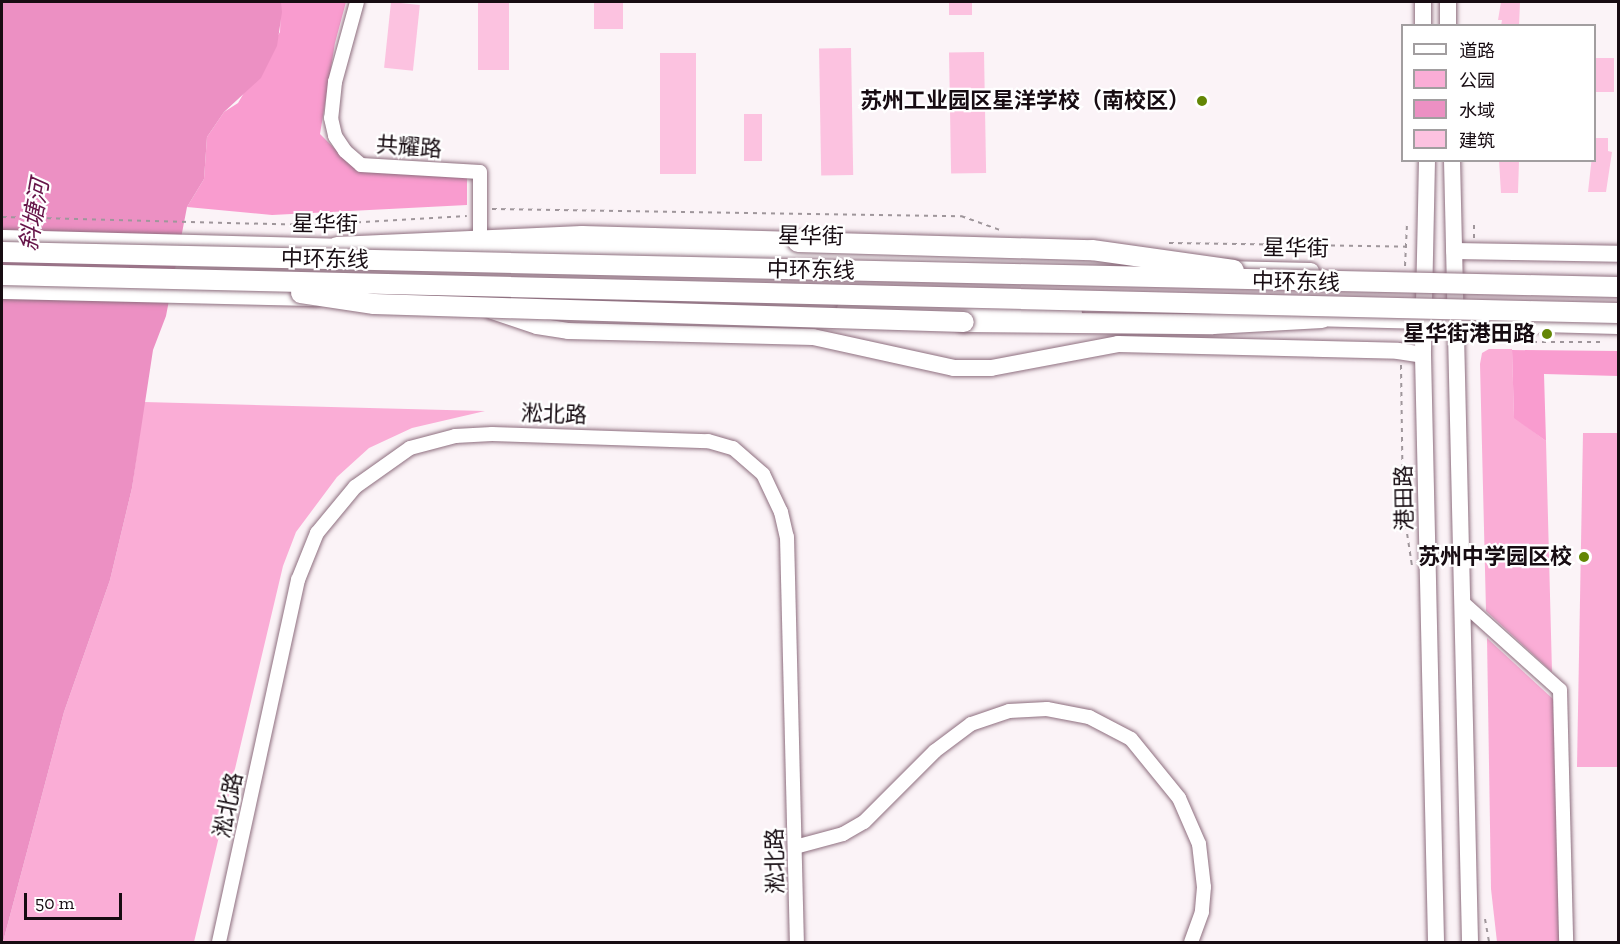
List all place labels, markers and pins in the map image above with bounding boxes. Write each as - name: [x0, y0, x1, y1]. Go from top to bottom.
- place label: 苏州工业园区星洋学校（南校区）: [860, 88, 1190, 114]
- marker: 苏州工业园区星洋学校（南校区）: [1195, 94, 1209, 108]
- place label: 星华街港田路: [1403, 321, 1535, 347]
- marker: 星华街港田路: [1540, 327, 1554, 341]
- place label: 苏州中学园区校: [1418, 544, 1572, 570]
- marker: 苏州中学园区校: [1577, 550, 1591, 564]

